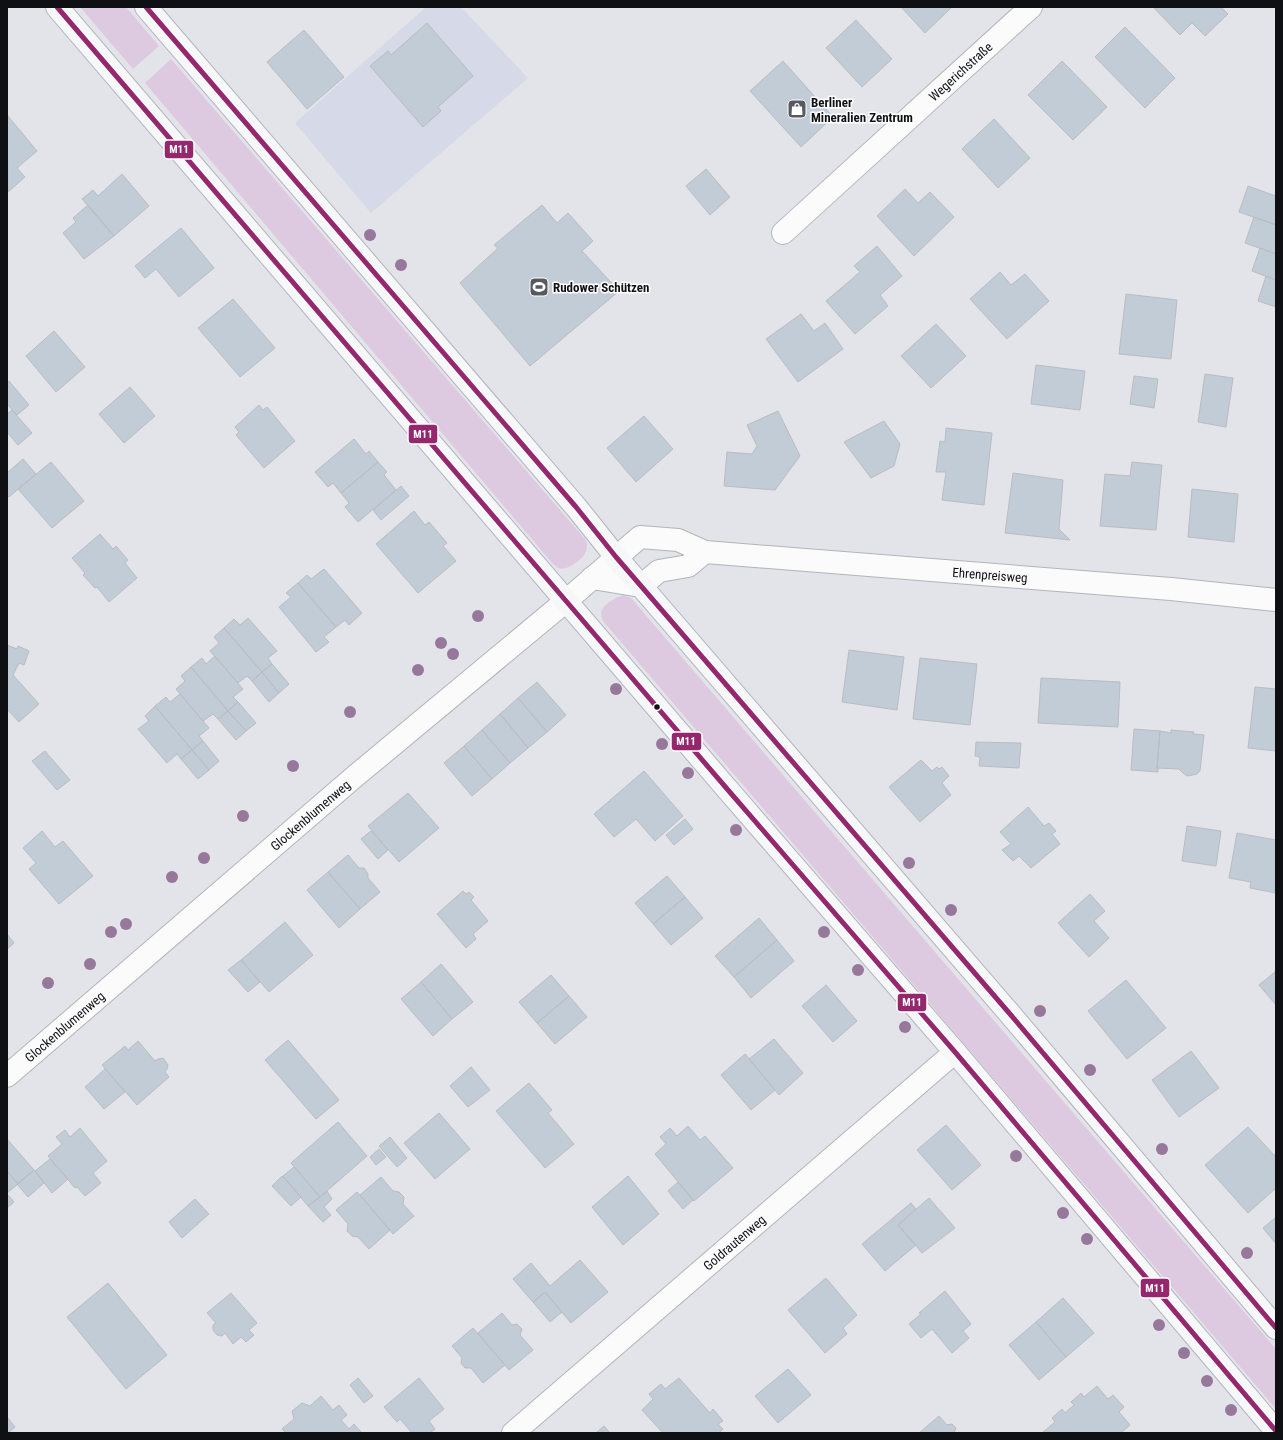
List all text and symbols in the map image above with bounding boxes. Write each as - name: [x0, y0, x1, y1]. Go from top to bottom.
- street label: Wegerichstraße: [926, 39, 995, 104]
- place label: Berliner Mineralien Zentrum: [811, 95, 913, 125]
- shop icon: Berliner Mineralien Zentrum: [786, 98, 808, 120]
- line badge: M11: [164, 140, 194, 159]
- text: M11: [169, 143, 189, 156]
- sports icon: Rudower Schützen: [528, 276, 550, 298]
- place label: Rudower Schützen: [553, 280, 649, 295]
- line badge: M11: [408, 424, 438, 444]
- text: M11: [413, 428, 433, 441]
- street label: Ehrenpreisweg: [952, 564, 1028, 585]
- unlabelled marker: [652, 702, 662, 712]
- line badge: M11: [671, 732, 702, 751]
- text: M11: [676, 735, 696, 748]
- street label: Glockenblumenweg: [267, 777, 353, 853]
- street label: Glockenblumenweg: [22, 988, 107, 1065]
- line badge: M11: [897, 993, 927, 1012]
- text: M11: [902, 996, 922, 1009]
- street label: Goldrautenweg: [700, 1211, 768, 1273]
- line badge: M11: [1140, 1278, 1170, 1298]
- text: M11: [1145, 1282, 1165, 1295]

